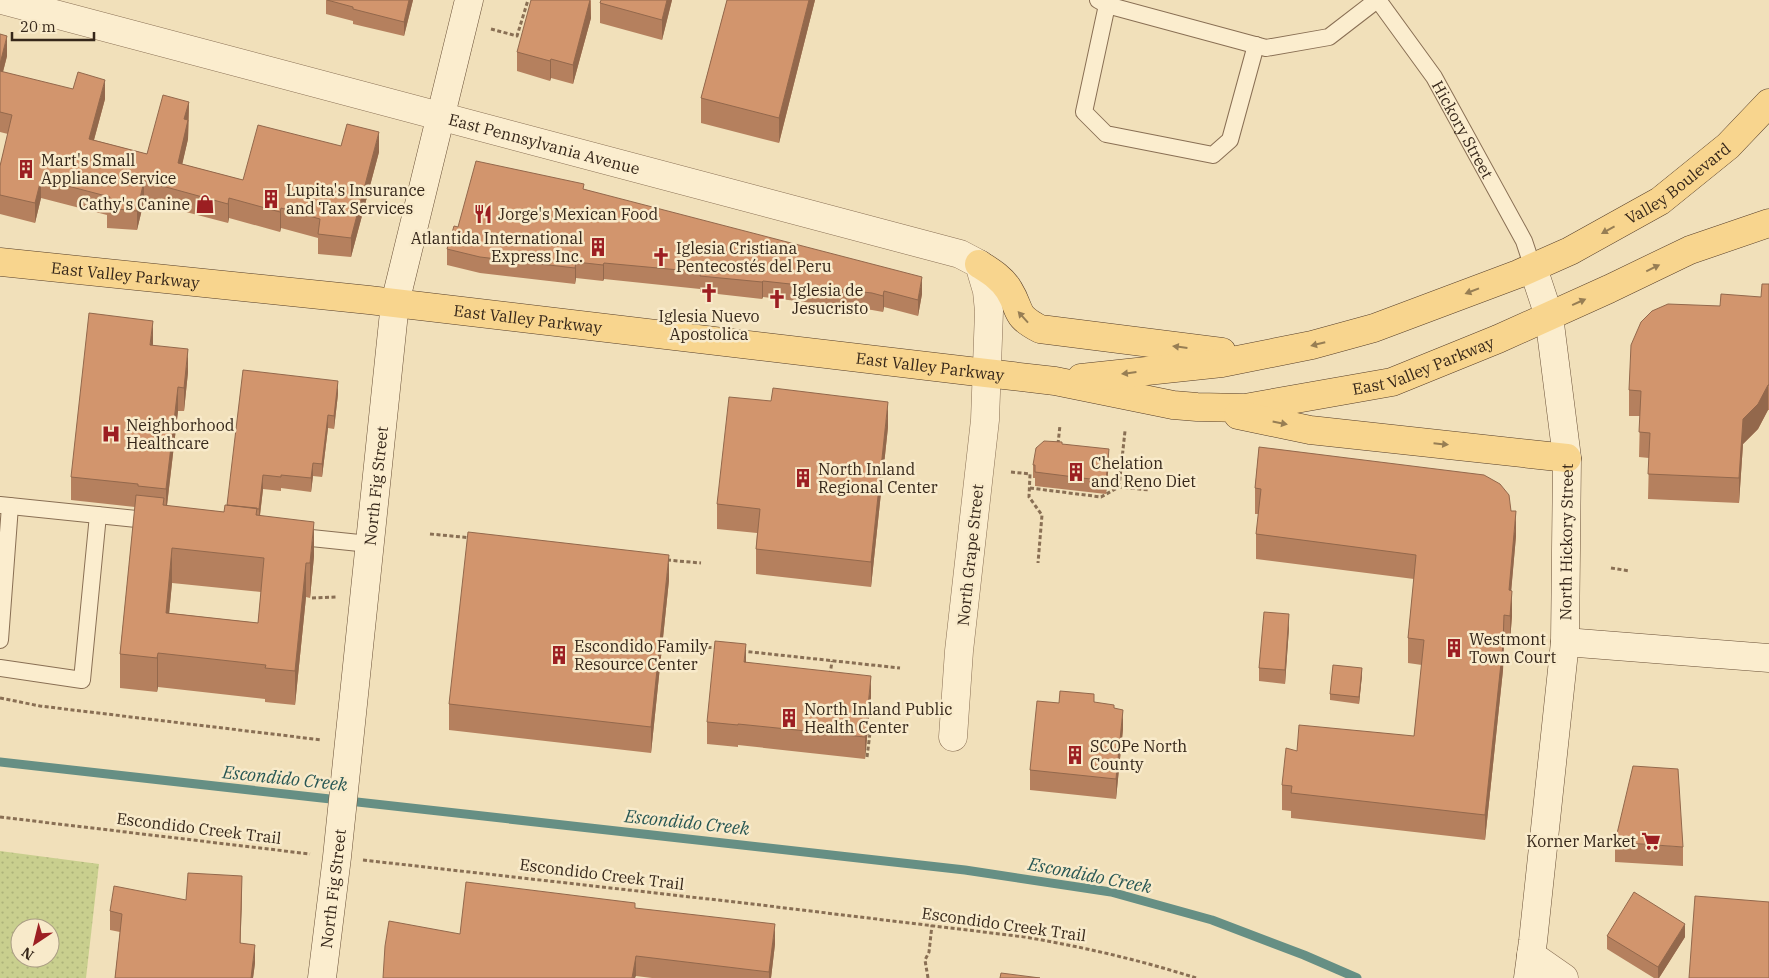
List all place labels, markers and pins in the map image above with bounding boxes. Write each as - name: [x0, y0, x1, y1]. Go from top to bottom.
- place label: Mart's Small Appliance Service: [41, 150, 176, 188]
- building icon: Mart's Small Appliance Service: [15, 158, 37, 180]
- place label: Lupita's Insurance and Tax Services: [286, 180, 425, 218]
- building icon: Lupita's Insurance and Tax Services: [260, 188, 282, 210]
- shop icon: Cathy's Canine: [194, 193, 216, 215]
- place label: Cathy's Canine: [79, 194, 190, 214]
- restaurant icon: Jorge's Mexican Food: [472, 203, 494, 225]
- place label: Jorge's Mexican Food: [498, 204, 659, 224]
- place label: Atlantida International Express Inc.: [411, 228, 583, 266]
- building icon: Atlantida International Express Inc.: [587, 236, 609, 258]
- place label: Iglesia Cristiana Pentecostés del Peru: [676, 238, 832, 276]
- church icon: Iglesia Cristiana Pentecostés del Peru: [650, 246, 672, 268]
- place label: Iglesia de Jesucristo: [792, 280, 868, 318]
- church icon: Iglesia Nuevo Apostolica: [698, 282, 720, 304]
- church icon: Iglesia de Jesucristo: [766, 288, 788, 310]
- place label: Iglesia Nuevo Apostolica: [658, 306, 760, 344]
- place label: Neighborhood Healthcare: [126, 415, 235, 453]
- hospital icon: Neighborhood Healthcare: [100, 423, 122, 445]
- place label: Chelation and Reno Diet: [1091, 453, 1196, 491]
- place label: North Inland Regional Center: [818, 459, 938, 497]
- building icon: Chelation and Reno Diet: [1065, 461, 1087, 483]
- building icon: North Inland Regional Center: [792, 467, 814, 489]
- place label: Westmont Town Court: [1469, 629, 1556, 667]
- place label: Escondido Family Resource Center: [574, 636, 709, 674]
- building icon: Westmont Town Court: [1443, 637, 1465, 659]
- building icon: Escondido Family Resource Center: [548, 644, 570, 666]
- place label: North Inland Public Health Center: [804, 699, 953, 737]
- building icon: North Inland Public Health Center: [778, 707, 800, 729]
- place label: SCOPe North County: [1090, 736, 1187, 774]
- building icon: SCOPe North County: [1064, 744, 1086, 766]
- supermarket icon: Korner Market: [1640, 830, 1662, 852]
- place label: Korner Market: [1526, 831, 1636, 851]

